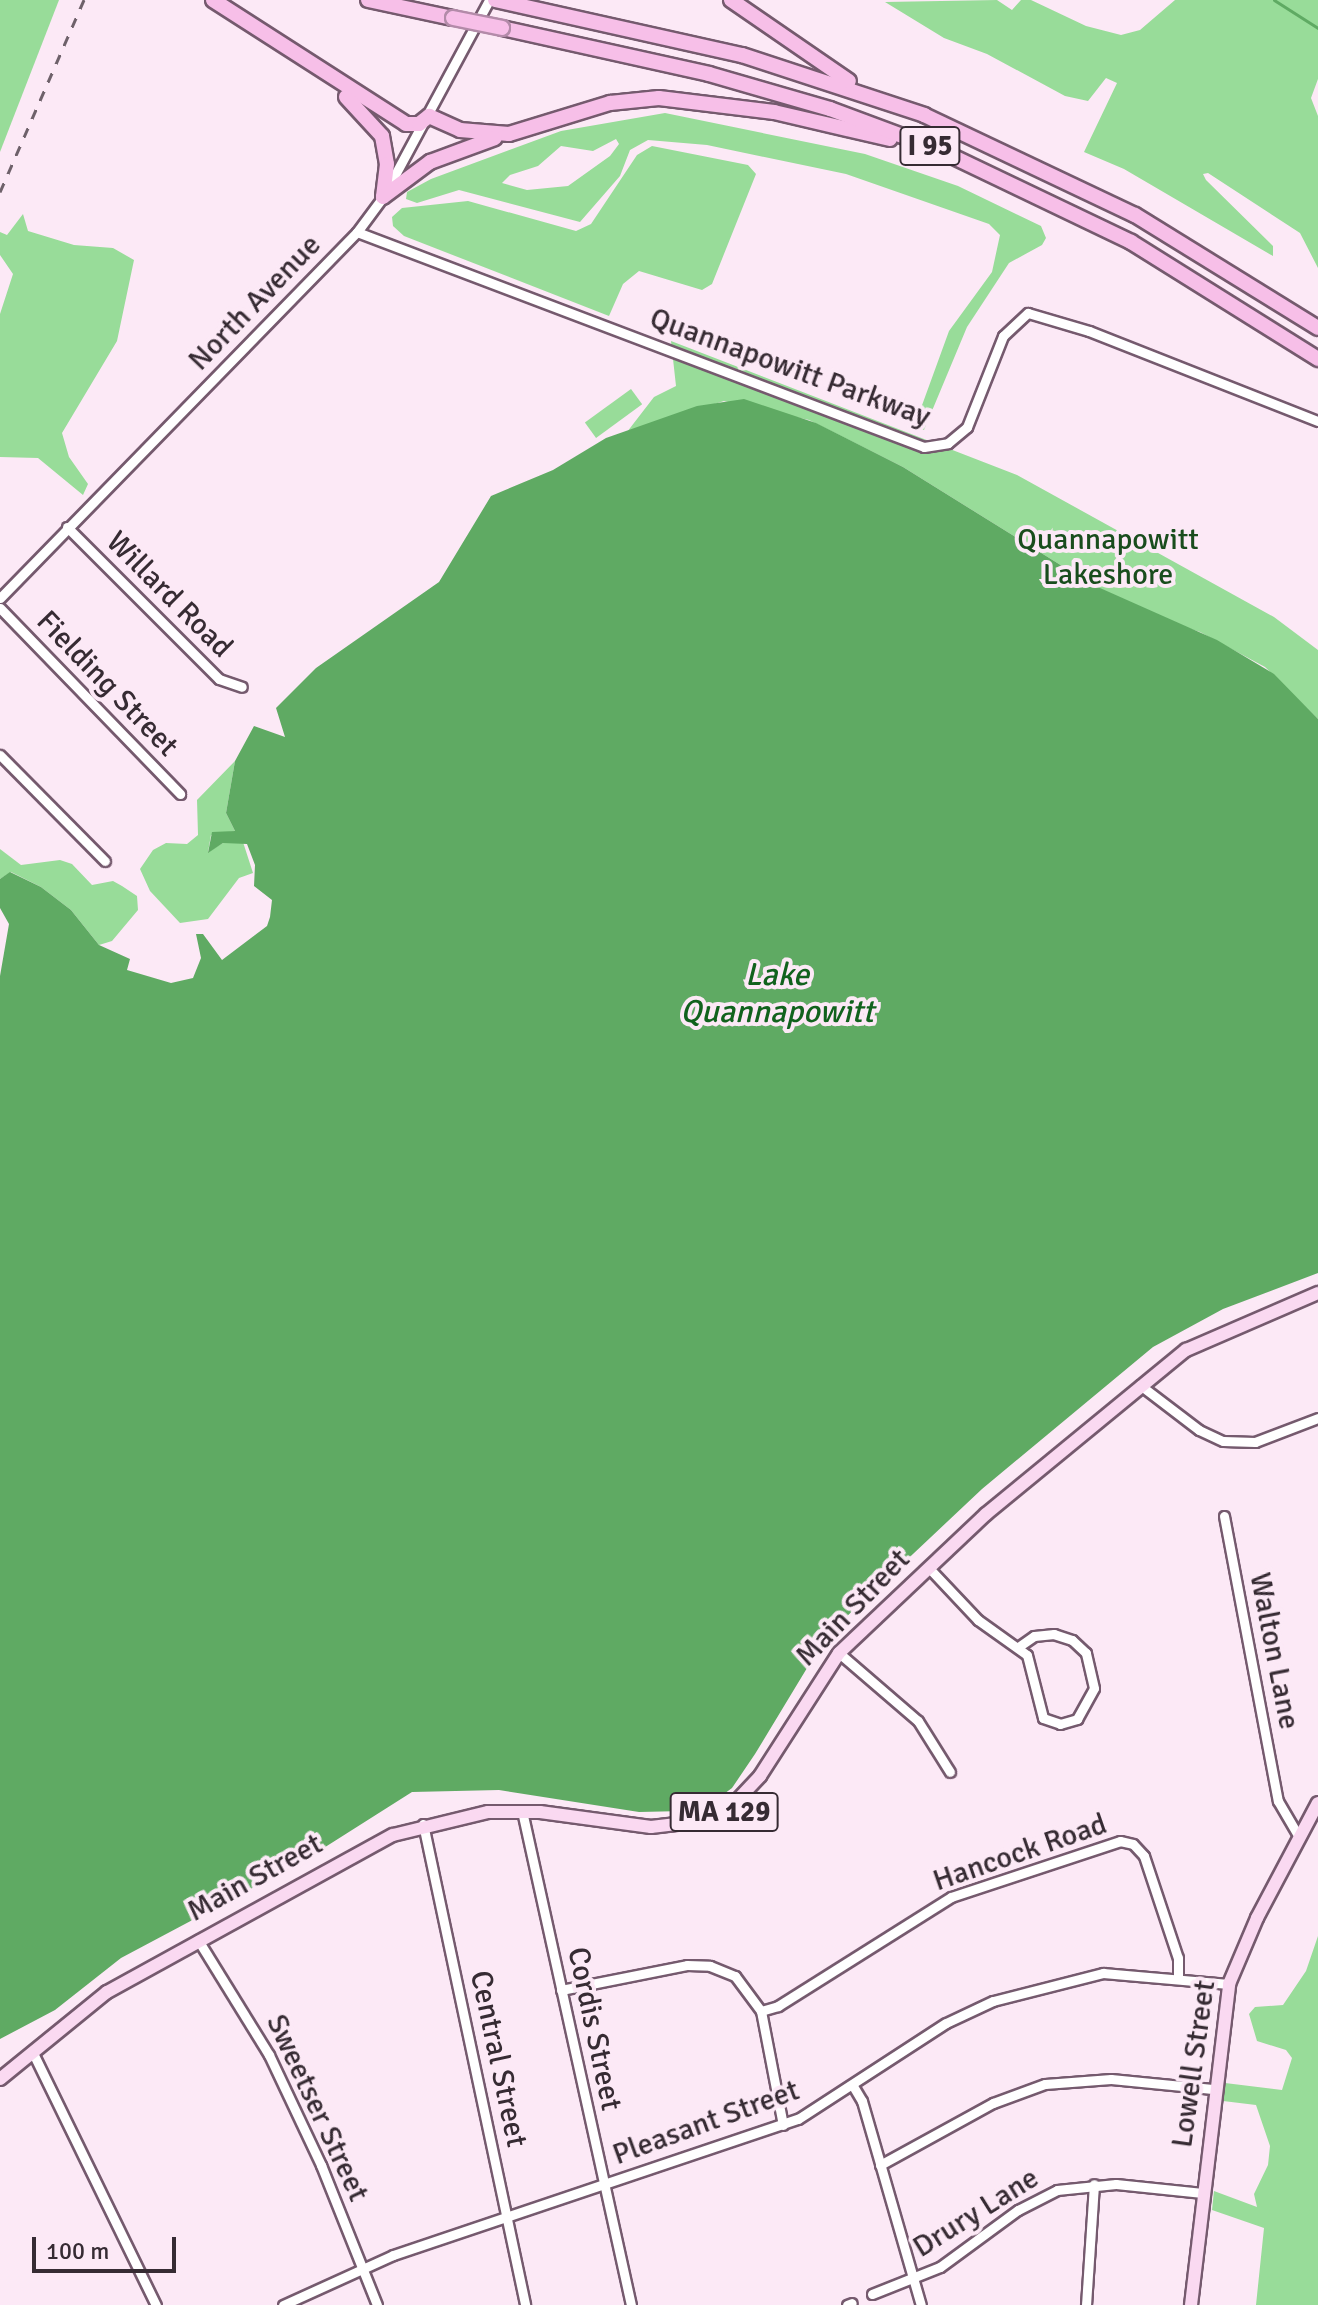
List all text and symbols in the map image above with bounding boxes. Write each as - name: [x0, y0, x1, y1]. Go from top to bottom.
- road number: I 95: [898, 122, 962, 170]
- street label: North Avenue: [181, 228, 329, 378]
- street label: Quannapowitt Parkway: [645, 300, 935, 436]
- park label: Quannapowitt Lakeshore: [1017, 522, 1199, 592]
- street label: Willard Road: [98, 524, 240, 666]
- street label: Fielding Street: [29, 604, 185, 764]
- water label: Lake Quannapowitt: [680, 957, 874, 1032]
- street label: Main Street: [788, 1542, 918, 1674]
- street label: Walton Lane: [1241, 1570, 1307, 1732]
- road number: MA 129: [668, 1788, 780, 1836]
- street label: Hancock Road: [928, 1806, 1112, 1900]
- street label: Main Street: [181, 1826, 329, 1930]
- street label: Cordis Street: [559, 1944, 629, 2114]
- street label: Central Street: [462, 1968, 534, 2150]
- street label: Lowell Street: [1164, 1978, 1224, 2150]
- street label: Sweetser Street: [258, 2009, 376, 2207]
- street label: Pleasant Street: [608, 2073, 804, 2173]
- street label: Drury Lane: [907, 2160, 1045, 2266]
- scale bar: [36, 2221, 180, 2271]
- text: 100 m: [46, 2236, 109, 2266]

